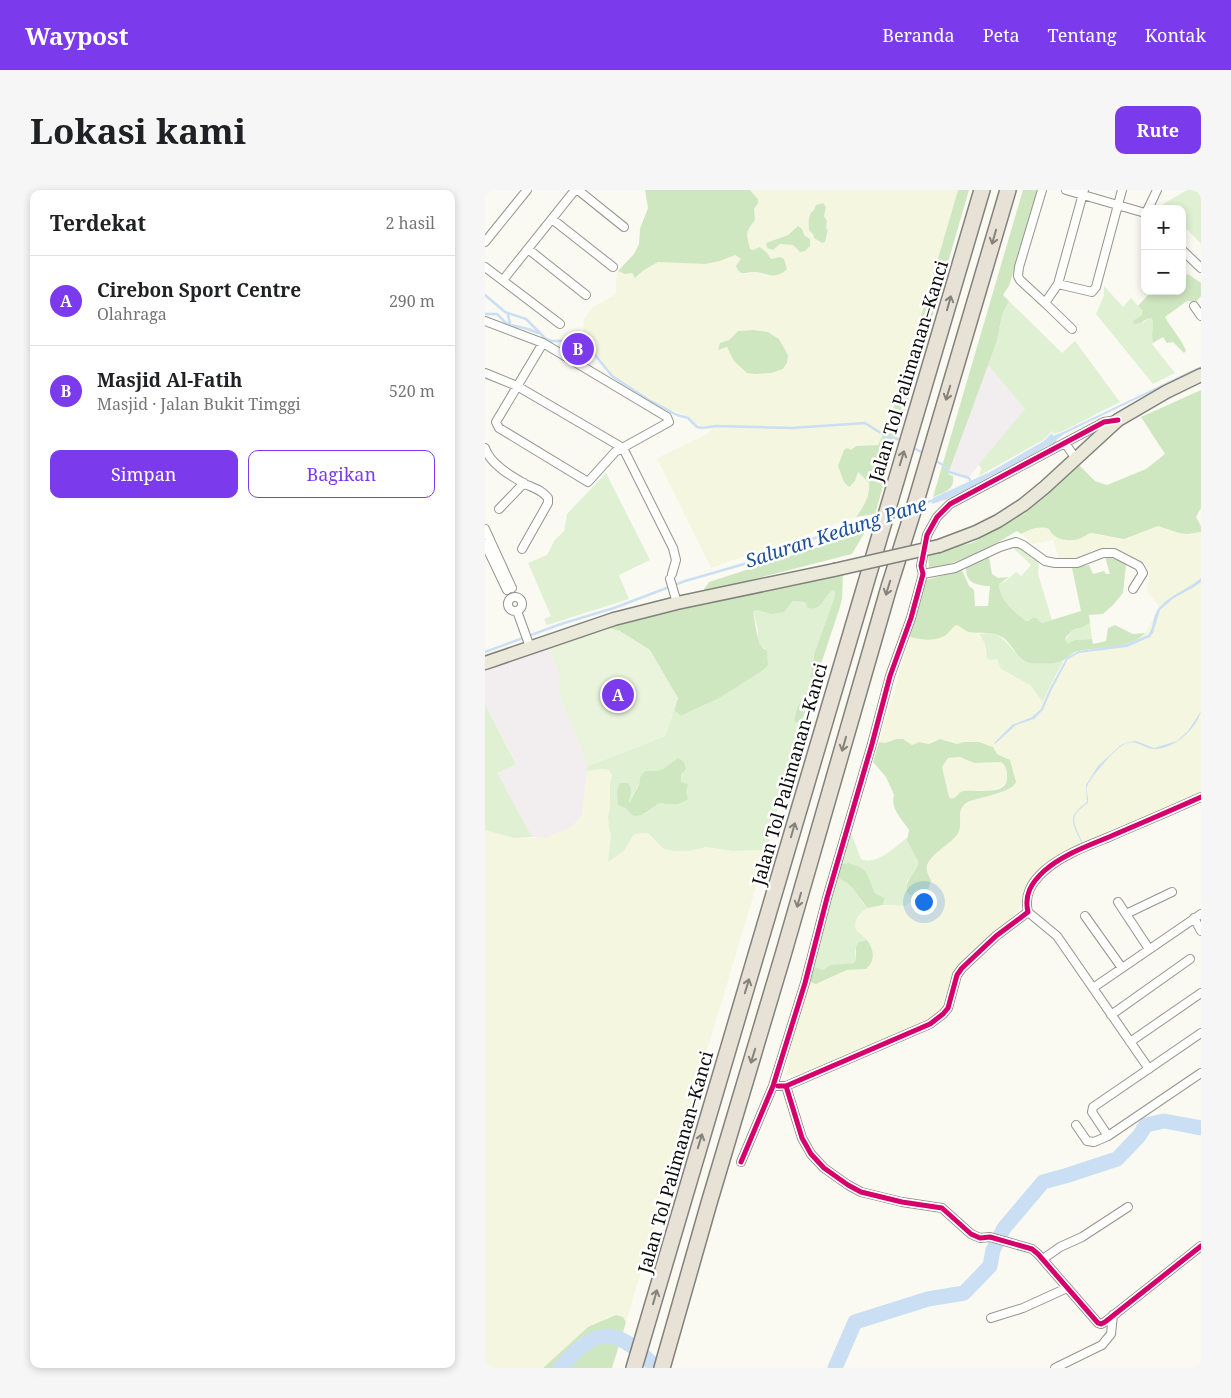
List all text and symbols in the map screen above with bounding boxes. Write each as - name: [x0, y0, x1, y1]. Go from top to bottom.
- text: Waypost: [25, 19, 128, 52]
- text: Beranda: [882, 23, 955, 47]
- text: Peta: [983, 23, 1020, 47]
- text: Tentang: [1048, 23, 1117, 47]
- text: Kontak: [1145, 23, 1206, 47]
- button: Rute: [1115, 106, 1201, 154]
- text: Lokasi kami: [30, 107, 246, 154]
- map controls: [1141, 205, 1186, 295]
- button: +: [1141, 205, 1186, 250]
- text: Terdekat: [50, 209, 146, 237]
- text: 2 hasil: [385, 212, 435, 234]
- one-way arrow: [989, 228, 998, 244]
- button: −: [1141, 250, 1186, 295]
- street label: Jalan Tol Palimanan–Kanci: [863, 257, 953, 486]
- text: Cirebon Sport Centre: [97, 277, 301, 303]
- text: A: [60, 290, 72, 312]
- text: 290 m: [389, 290, 435, 312]
- one-way arrow: [944, 295, 954, 311]
- text: Olahraga: [97, 303, 167, 325]
- pin: B: [562, 330, 594, 368]
- text: Masjid Al-Fatih: [97, 367, 243, 393]
- text: B: [61, 380, 71, 402]
- text: 520 m: [389, 380, 435, 402]
- one-way arrow: [943, 384, 952, 400]
- text: Masjid · Jalan Bukit Timggi: [97, 393, 301, 415]
- button: Simpan: [50, 450, 238, 498]
- button: Bagikan: [248, 450, 435, 498]
- one-way arrow: [897, 451, 907, 467]
- water label: Saluran Kedung Pane: [742, 490, 930, 574]
- one-way arrow: [883, 579, 893, 595]
- street label: Jalan Tol Palimanan–Kanci: [745, 660, 832, 889]
- pin: A: [602, 676, 634, 714]
- one-way arrow: [838, 736, 848, 752]
- one-way arrow: [788, 822, 798, 838]
- your location: [911, 889, 937, 915]
- one-way arrow: [793, 892, 803, 908]
- one-way arrow: [742, 978, 752, 994]
- street label: Jalan Tol Palimanan–Kanci: [631, 1048, 718, 1277]
- one-way arrow: [748, 1048, 758, 1064]
- one-way arrow: [696, 1134, 706, 1150]
- one-way arrow: [650, 1290, 660, 1306]

